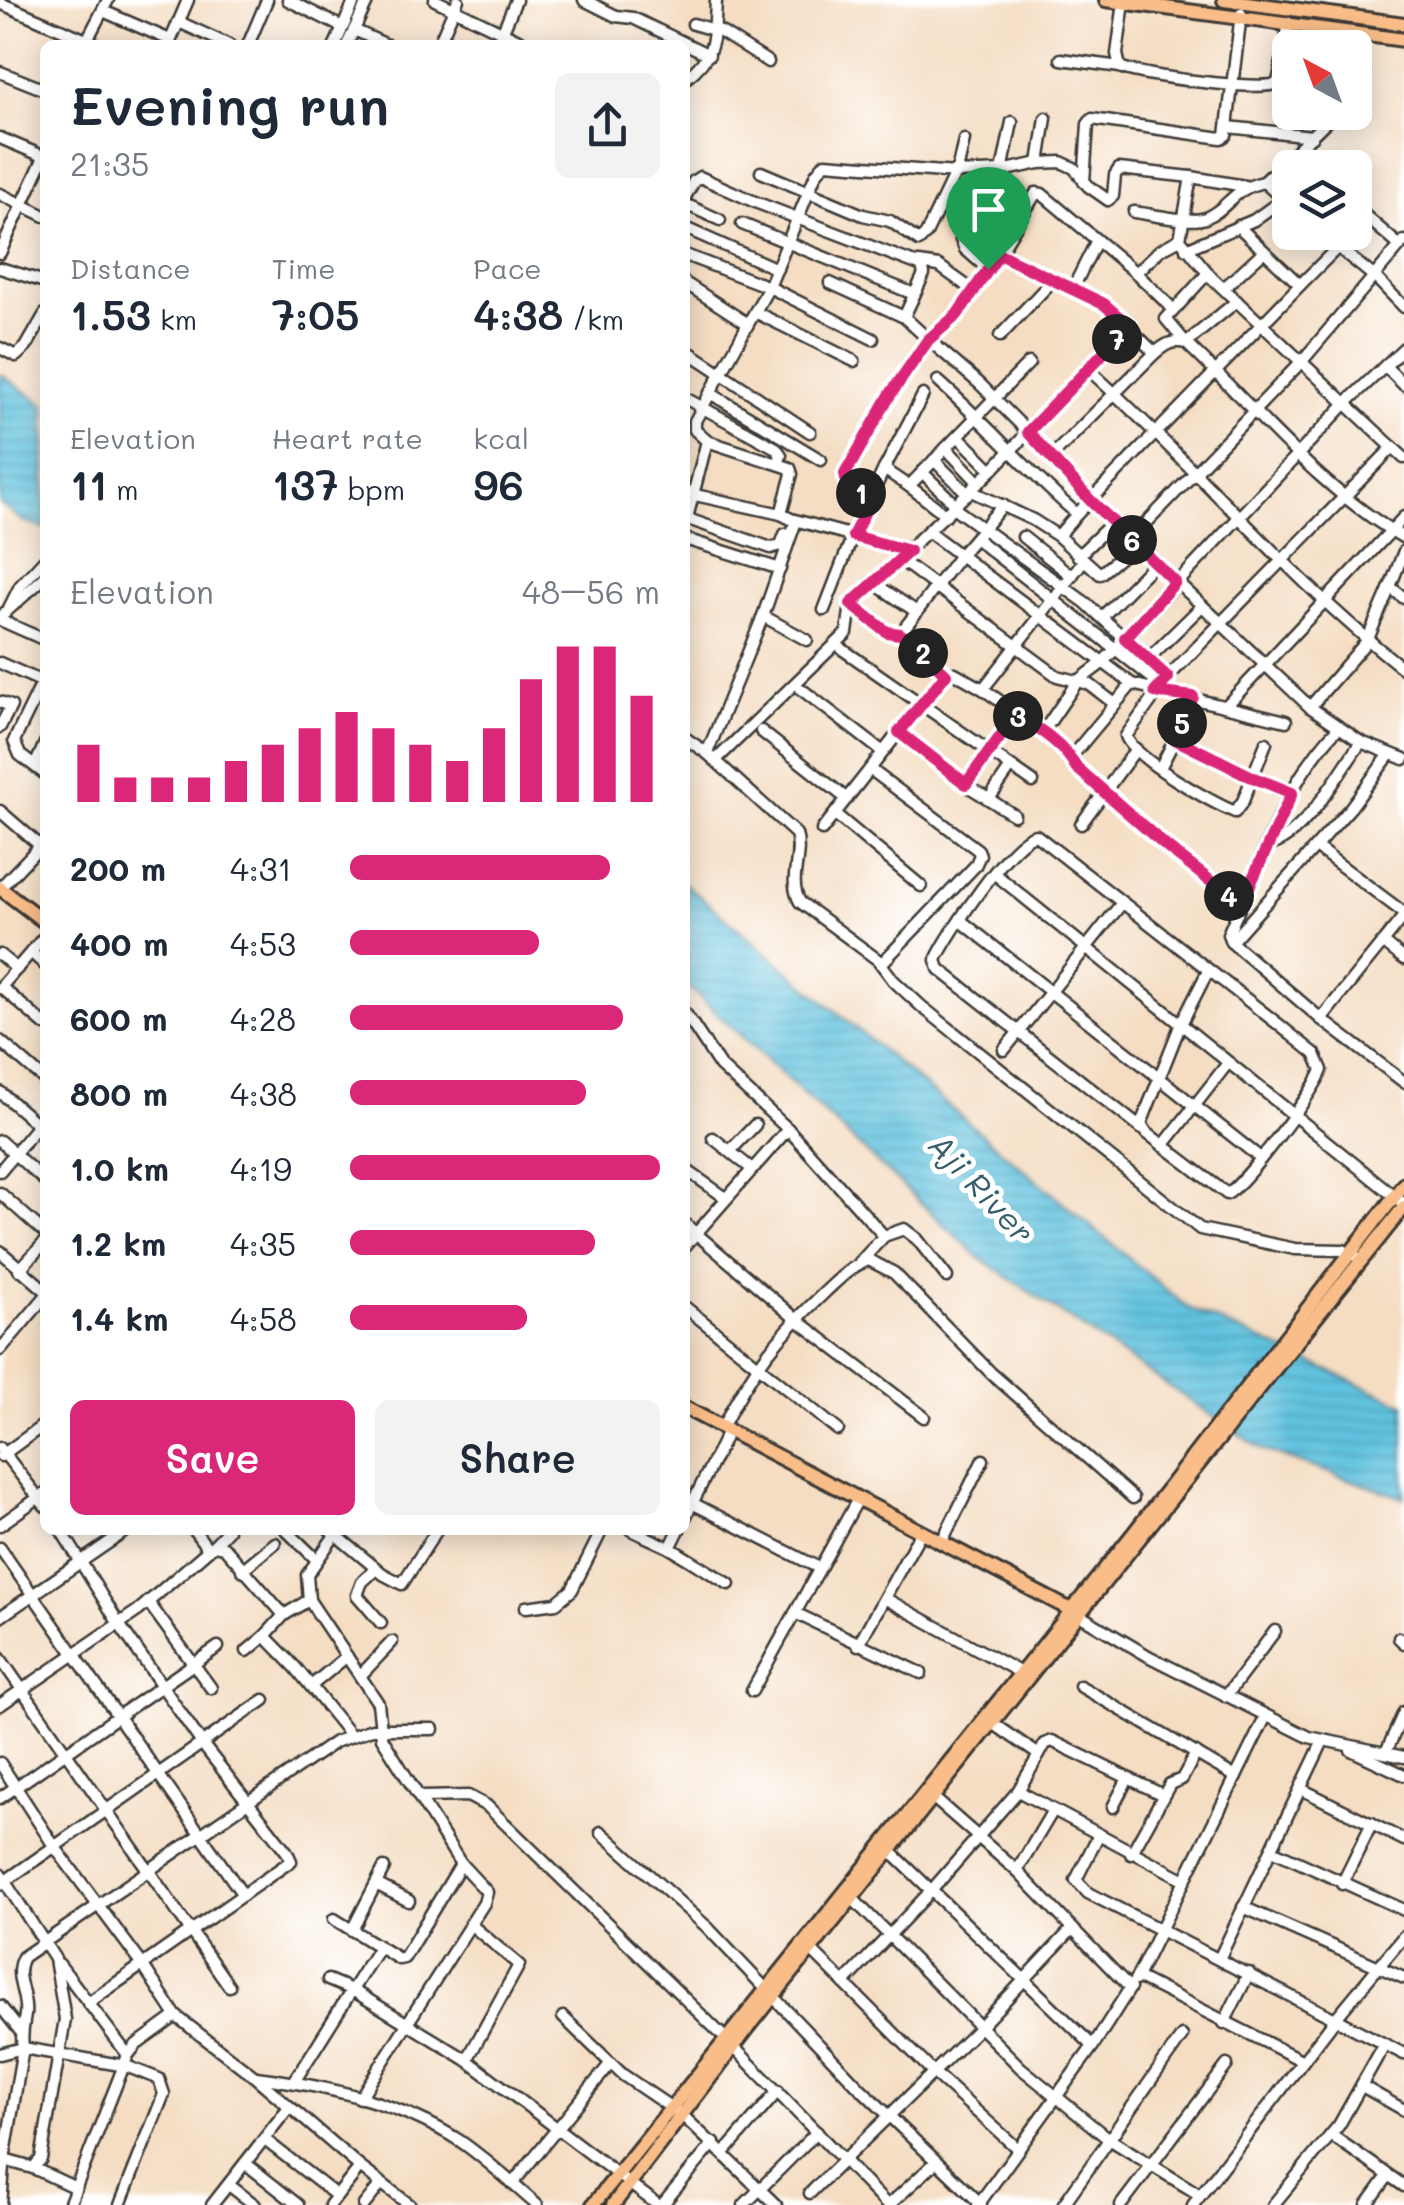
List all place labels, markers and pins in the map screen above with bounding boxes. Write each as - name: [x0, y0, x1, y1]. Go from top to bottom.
- pin: [946, 167, 1031, 270]
- pin: 7: [1092, 314, 1142, 364]
- pin: 1: [836, 468, 886, 518]
- pin: 6: [1107, 515, 1157, 565]
- pin: 2: [898, 628, 948, 678]
- pin: 3: [993, 691, 1043, 741]
- pin: 5: [1157, 698, 1207, 748]
- pin: 4: [1204, 871, 1254, 921]

